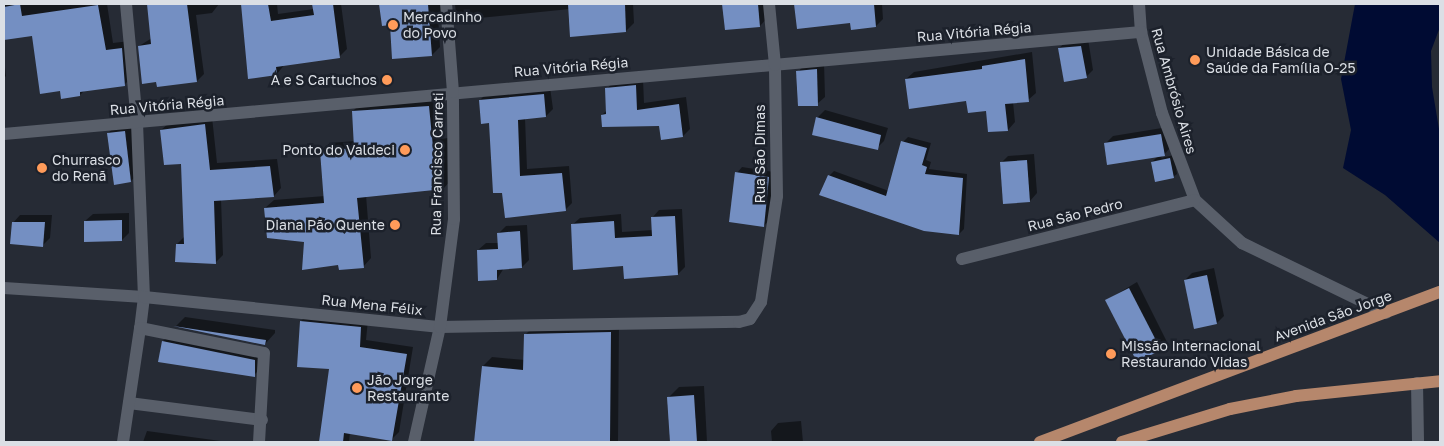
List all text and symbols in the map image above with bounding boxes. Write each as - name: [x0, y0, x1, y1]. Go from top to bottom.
- place label: Mercadinho do Povo: [403, 9, 482, 41]
- marker: Mercadinho do Povo: [387, 19, 399, 31]
- street label: Rua Vitória Régia: [916, 19, 1032, 45]
- street label: Rua Ambrósio Aires: [1148, 26, 1200, 156]
- place label: Unidade Básica de Saúde da Família O-25: [1206, 44, 1356, 76]
- marker: Unidade Básica de Saúde da Família O-25: [1188, 53, 1202, 67]
- street label: Rua Vitória Régia: [513, 54, 629, 80]
- place label: A e S Cartuchos: [271, 72, 377, 88]
- marker: A e S Cartuchos: [381, 74, 393, 86]
- street label: Rua Vitória Régia: [109, 92, 225, 118]
- street label: Rua Francisco Carreti: [427, 92, 447, 236]
- street label: Rua São Dimas: [752, 104, 768, 204]
- place label: Ponto do Valdeci: [282, 142, 395, 158]
- marker: Ponto do Valdeci: [399, 144, 411, 156]
- place label: Churrasco do Renã: [52, 152, 121, 184]
- marker: Churrasco do Renã: [36, 162, 48, 174]
- street label: Rua São Pedro: [1026, 195, 1124, 235]
- place label: Diana Pão Quente: [266, 217, 385, 233]
- marker: Diana Pão Quente: [389, 219, 401, 231]
- street label: Avenida São Jorge: [1272, 287, 1394, 345]
- street label: Rua Mena Félix: [321, 291, 423, 319]
- place label: Missão Internacional Restaurando Vidas: [1121, 338, 1261, 371]
- marker: Missão Internacional Restaurando Vidas: [1105, 348, 1117, 360]
- place label: Jão Jorge Restaurante: [367, 372, 449, 404]
- marker: Jão Jorge Restaurante: [351, 382, 363, 394]

